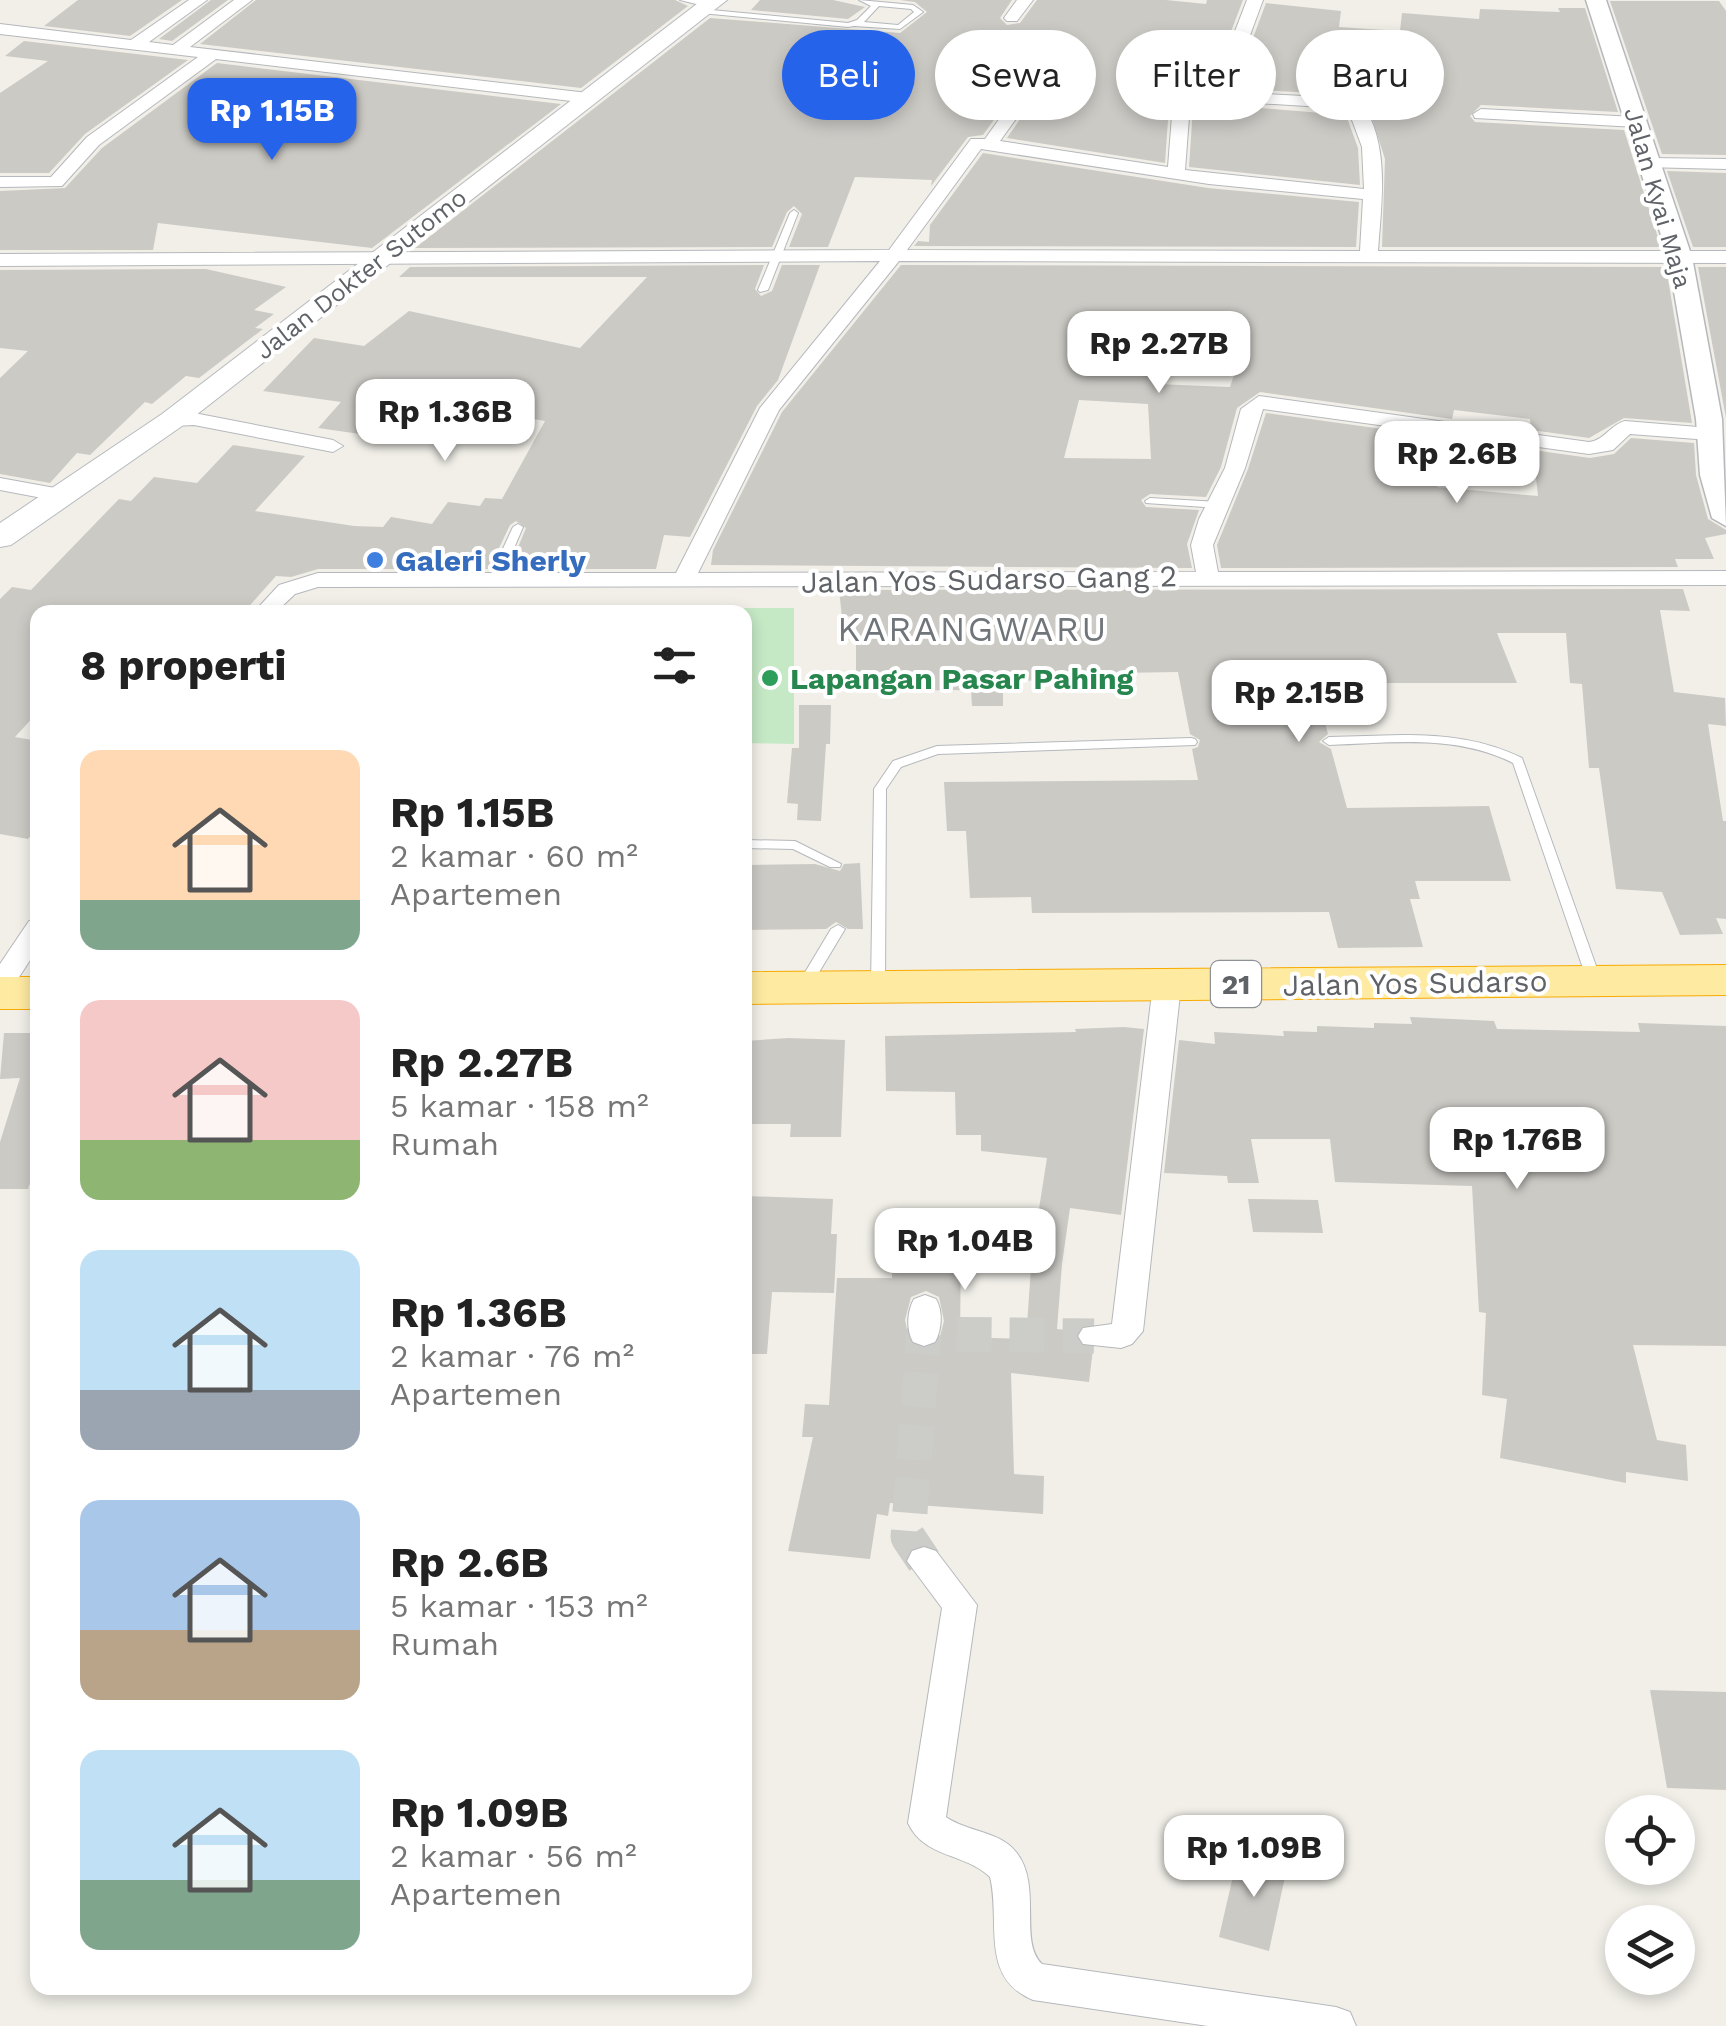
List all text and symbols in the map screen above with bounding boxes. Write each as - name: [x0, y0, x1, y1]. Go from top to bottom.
- chip: Beli: [782, 30, 915, 120]
- chip: Sewa: [935, 30, 1096, 120]
- chip: Filter: [1116, 30, 1276, 120]
- chip: Baru: [1296, 30, 1444, 120]
- pin: Rp 1.15B: [169, 78, 375, 163]
- text: Rp 1.15B: [209, 91, 335, 129]
- street label: Jalan Kyai Maja: [1618, 104, 1698, 292]
- street label: Jalan Dokter Sutomo: [250, 183, 472, 365]
- pin: Rp 2.27B: [1056, 311, 1262, 396]
- text: Rp 2.27B: [1089, 324, 1229, 362]
- pin: Rp 1.36B: [342, 379, 548, 464]
- text: Rp 1.36B: [378, 392, 512, 430]
- pin: Rp 2.6B: [1365, 421, 1549, 506]
- text: Rp 2.6B: [1397, 434, 1517, 472]
- place label: Galeri Sherly: [395, 543, 586, 578]
- marker: Galeri Sherly: [364, 549, 386, 571]
- street label: Jalan Yos Sudarso Gang 2: [801, 558, 1177, 600]
- district label: KARANGWARU: [837, 608, 1109, 650]
- icon: filters: [647, 638, 702, 693]
- text: 8 properti: [80, 641, 286, 690]
- pin: Rp 2.15B: [1196, 660, 1402, 745]
- place label: Lapangan Pasar Pahing: [790, 661, 1134, 696]
- marker: Lapangan Pasar Pahing: [759, 667, 781, 689]
- text: Rp 2.15B: [1234, 673, 1364, 711]
- text: Rp 1.15B: [390, 788, 554, 837]
- icon: home: [160, 790, 280, 910]
- text: 2 kamar · 60 m²: [390, 837, 638, 875]
- text: Apartemen: [390, 875, 562, 913]
- road number: 21: [1211, 961, 1261, 1007]
- street label: Jalan Yos Sudarso: [1282, 963, 1548, 1003]
- text: Rp 2.27B: [390, 1038, 573, 1087]
- icon: home: [160, 1040, 280, 1160]
- text: 5 kamar · 158 m²: [390, 1087, 649, 1125]
- pin: Rp 1.76B: [1414, 1107, 1620, 1192]
- text: Rp 1.76B: [1452, 1120, 1582, 1158]
- text: Rumah: [390, 1125, 499, 1163]
- pin: Rp 1.04B: [862, 1208, 1068, 1293]
- text: Rp 1.04B: [897, 1221, 1033, 1259]
- text: Rp 1.36B: [390, 1288, 567, 1337]
- icon: home: [160, 1290, 280, 1410]
- text: 2 kamar · 76 m²: [390, 1337, 634, 1375]
- text: Apartemen: [390, 1375, 562, 1413]
- text: Rp 2.6B: [390, 1538, 549, 1587]
- icon: home: [160, 1540, 280, 1660]
- text: 5 kamar · 153 m²: [390, 1587, 648, 1625]
- text: Rumah: [390, 1625, 499, 1663]
- text: Rp 1.09B: [390, 1788, 568, 1837]
- icon: home: [160, 1790, 280, 1910]
- map controls: [1605, 1795, 1695, 1995]
- button: locate: [1605, 1795, 1695, 1885]
- pin: Rp 1.09B: [1151, 1815, 1357, 1900]
- text: Rp 1.09B: [1186, 1828, 1322, 1866]
- text: 2 kamar · 56 m²: [390, 1837, 637, 1875]
- text: Apartemen: [390, 1875, 562, 1913]
- button: layers: [1605, 1905, 1695, 1995]

